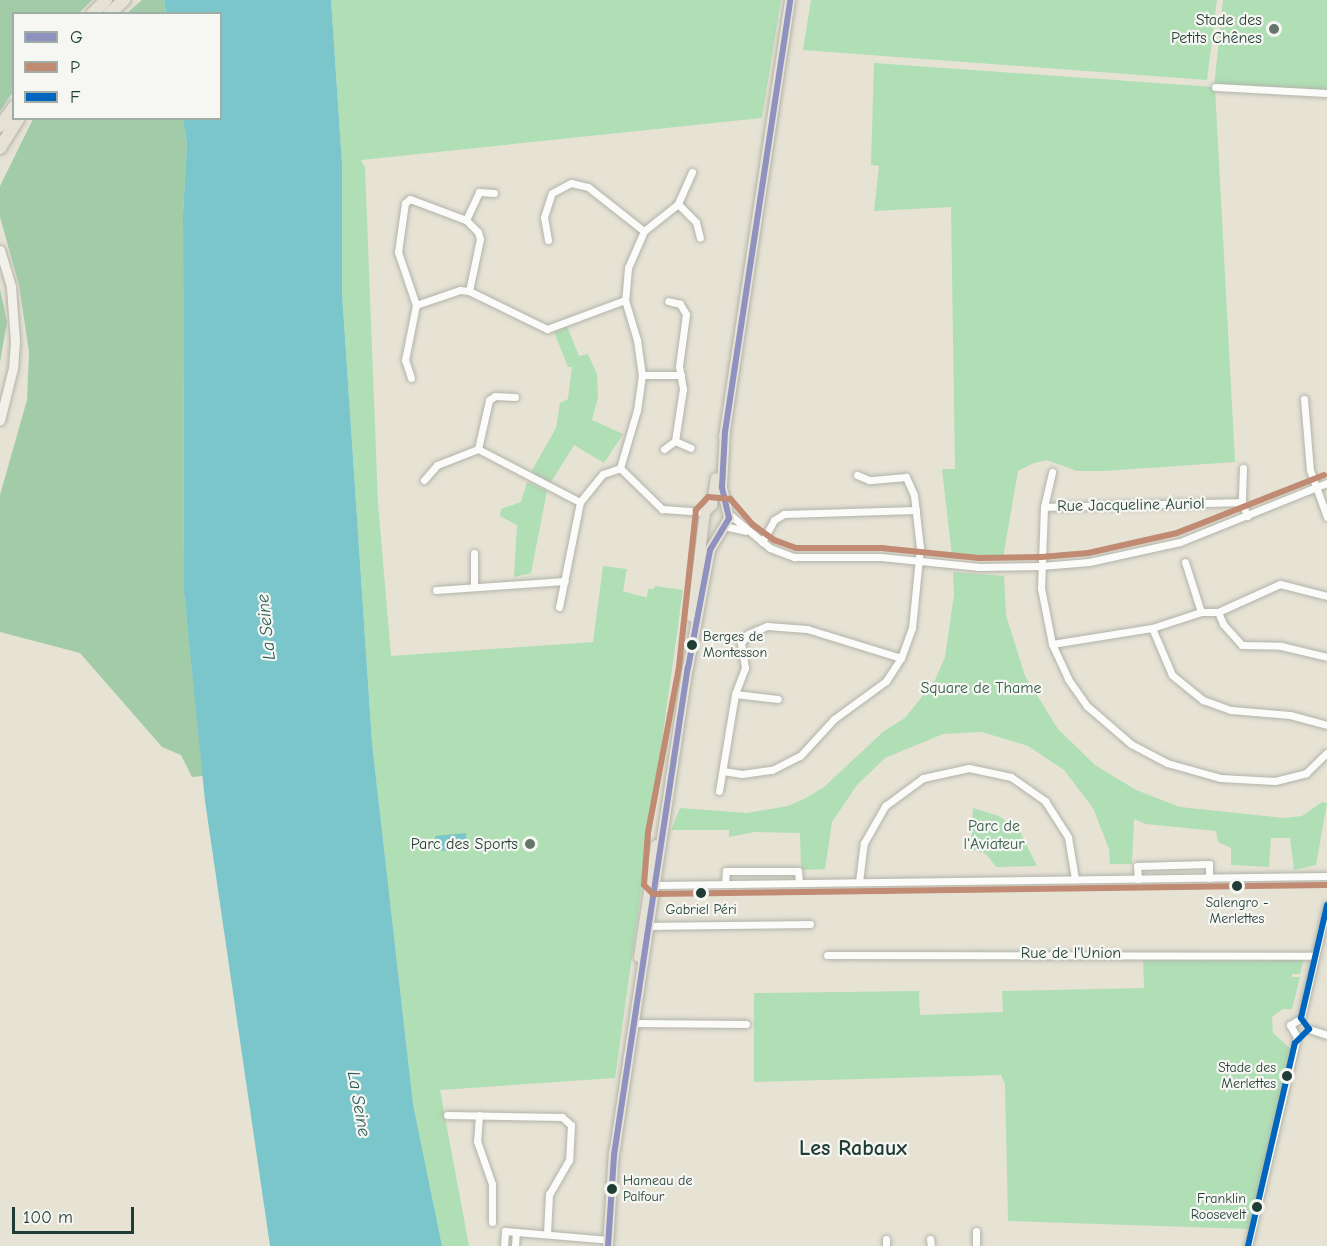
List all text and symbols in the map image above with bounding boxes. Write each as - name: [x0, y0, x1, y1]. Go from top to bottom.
- place label: Stade des Petits Chênes: [1171, 10, 1262, 48]
- legend: [12, 12, 222, 120]
- marker: Stade des Petits Chênes: [1267, 22, 1281, 36]
- text: G: [70, 27, 83, 48]
- text: P: [70, 57, 80, 78]
- text: F: [70, 87, 80, 108]
- street label: Rue Jacqueline Auriol: [1057, 494, 1205, 516]
- water label: La Seine: [253, 593, 281, 661]
- place label: Berges de Montesson: [703, 629, 767, 662]
- marker: Berges de Montesson: [686, 639, 698, 651]
- park label: Square de Thame: [920, 678, 1042, 698]
- park label: Parc de l'Aviateur: [963, 816, 1025, 854]
- place label: Parc des Sports: [411, 834, 518, 854]
- marker: Parc des Sports: [523, 837, 537, 851]
- marker: Salengro - Merlettes: [1231, 880, 1243, 892]
- marker: Gabriel Péri: [695, 887, 707, 899]
- place label: Salengro - Merlettes: [1205, 895, 1269, 928]
- place label: Gabriel Péri: [665, 902, 737, 918]
- street label: Rue de l'Union: [1021, 943, 1121, 963]
- place label: Stade des Merlettes: [1218, 1060, 1276, 1092]
- water label: La Seine: [342, 1070, 374, 1138]
- marker: Stade des Merlettes: [1281, 1070, 1293, 1082]
- district label: Les Rabaux: [799, 1136, 907, 1162]
- place label: Hameau de Palfour: [623, 1173, 692, 1206]
- marker: Hameau de Palfour: [606, 1183, 618, 1195]
- place label: Franklin Roosevelt: [1191, 1191, 1246, 1224]
- scale bar: [15, 1195, 136, 1233]
- marker: Franklin Roosevelt: [1251, 1201, 1263, 1213]
- text: 100 m: [23, 1207, 73, 1228]

